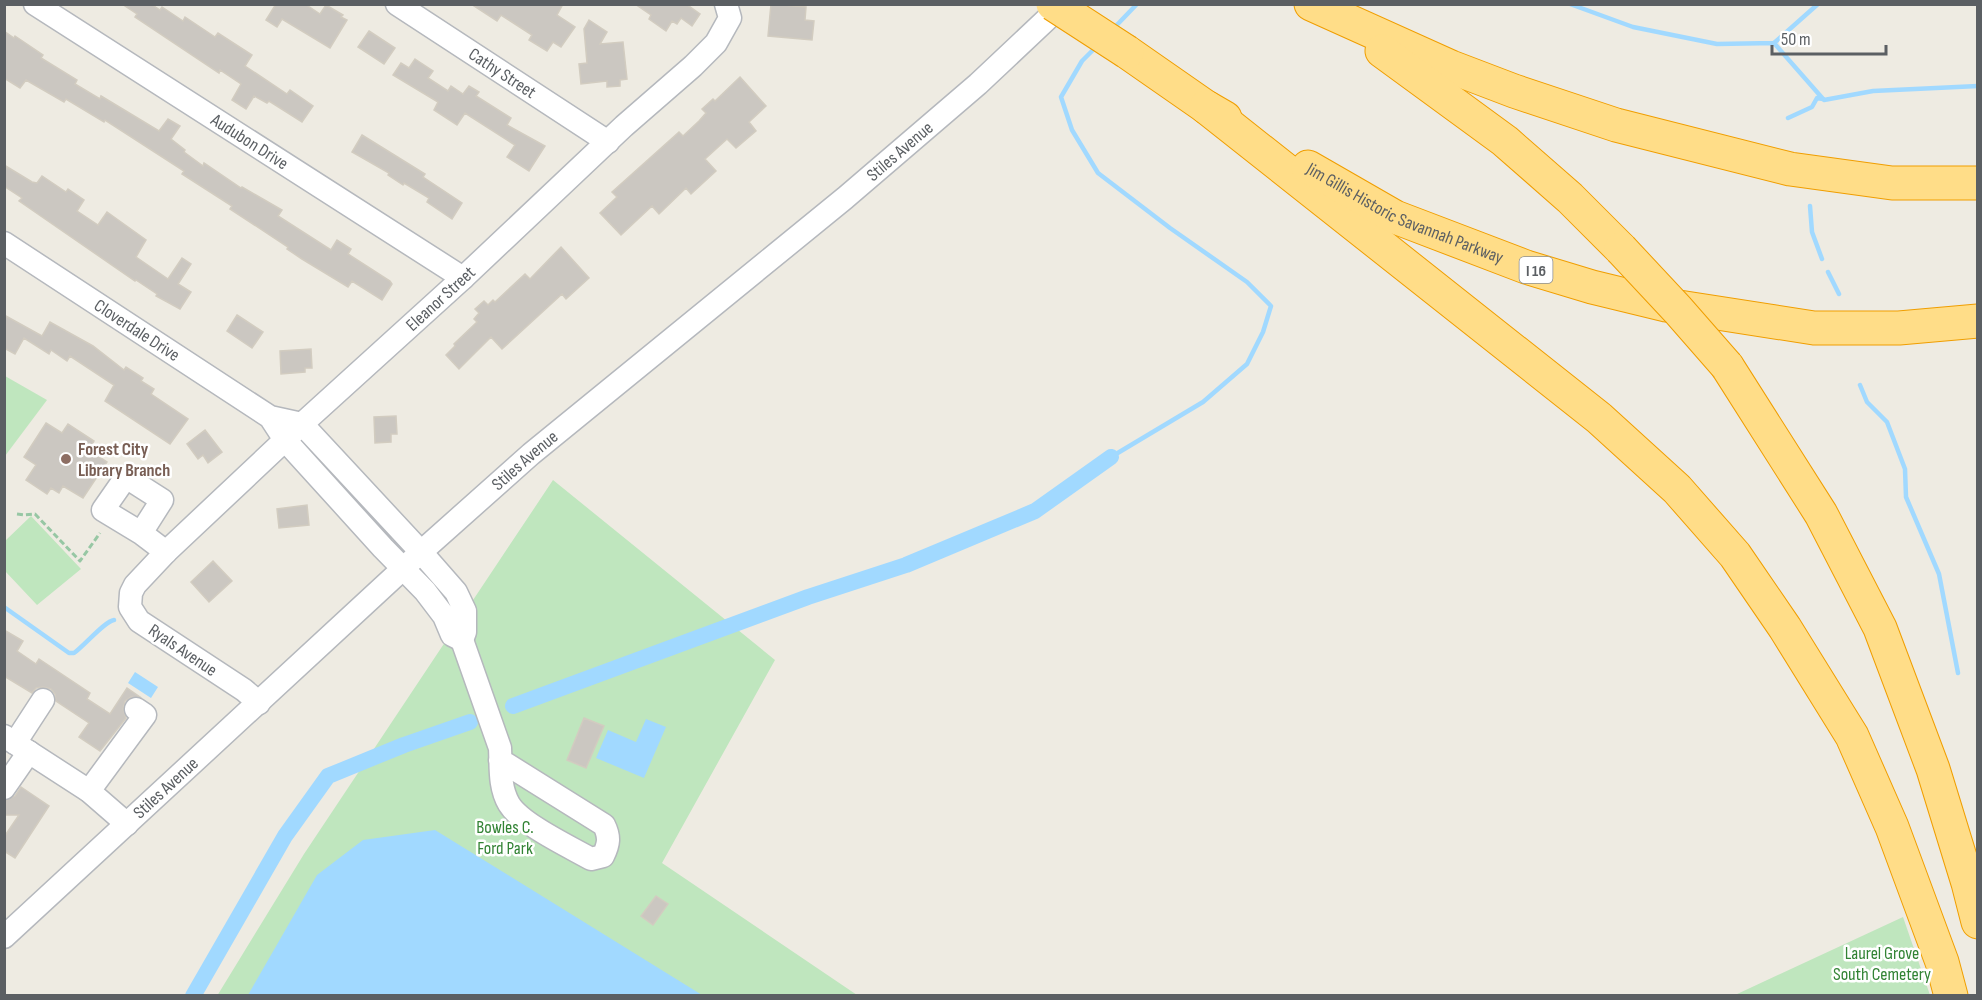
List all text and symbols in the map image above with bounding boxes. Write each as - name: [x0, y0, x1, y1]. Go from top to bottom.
- scale bar: [1772, 18, 1886, 56]
- text: 50 m: [1781, 29, 1811, 50]
- street label: Cathy Street: [464, 44, 540, 103]
- street label: Audubon Drive: [206, 109, 292, 174]
- street label: Stiles Avenue: [863, 117, 937, 186]
- street label: Jim Gillis Historic Savannah Parkway: [1302, 158, 1506, 268]
- road number: I 16: [1520, 257, 1552, 283]
- street label: Eleanor Street: [402, 262, 480, 336]
- street label: Cloverdale Drive: [90, 295, 183, 366]
- street label: Stiles Avenue: [488, 426, 562, 495]
- place label: Forest City Library Branch: [78, 439, 170, 481]
- marker: Forest City Library Branch: [59, 452, 73, 466]
- street label: Ryals Avenue: [144, 620, 221, 681]
- street label: Stiles Avenue: [129, 753, 203, 823]
- park label: Bowles C. Ford Park: [476, 817, 534, 859]
- park label: Laurel Grove South Cemetery: [1833, 943, 1931, 985]

